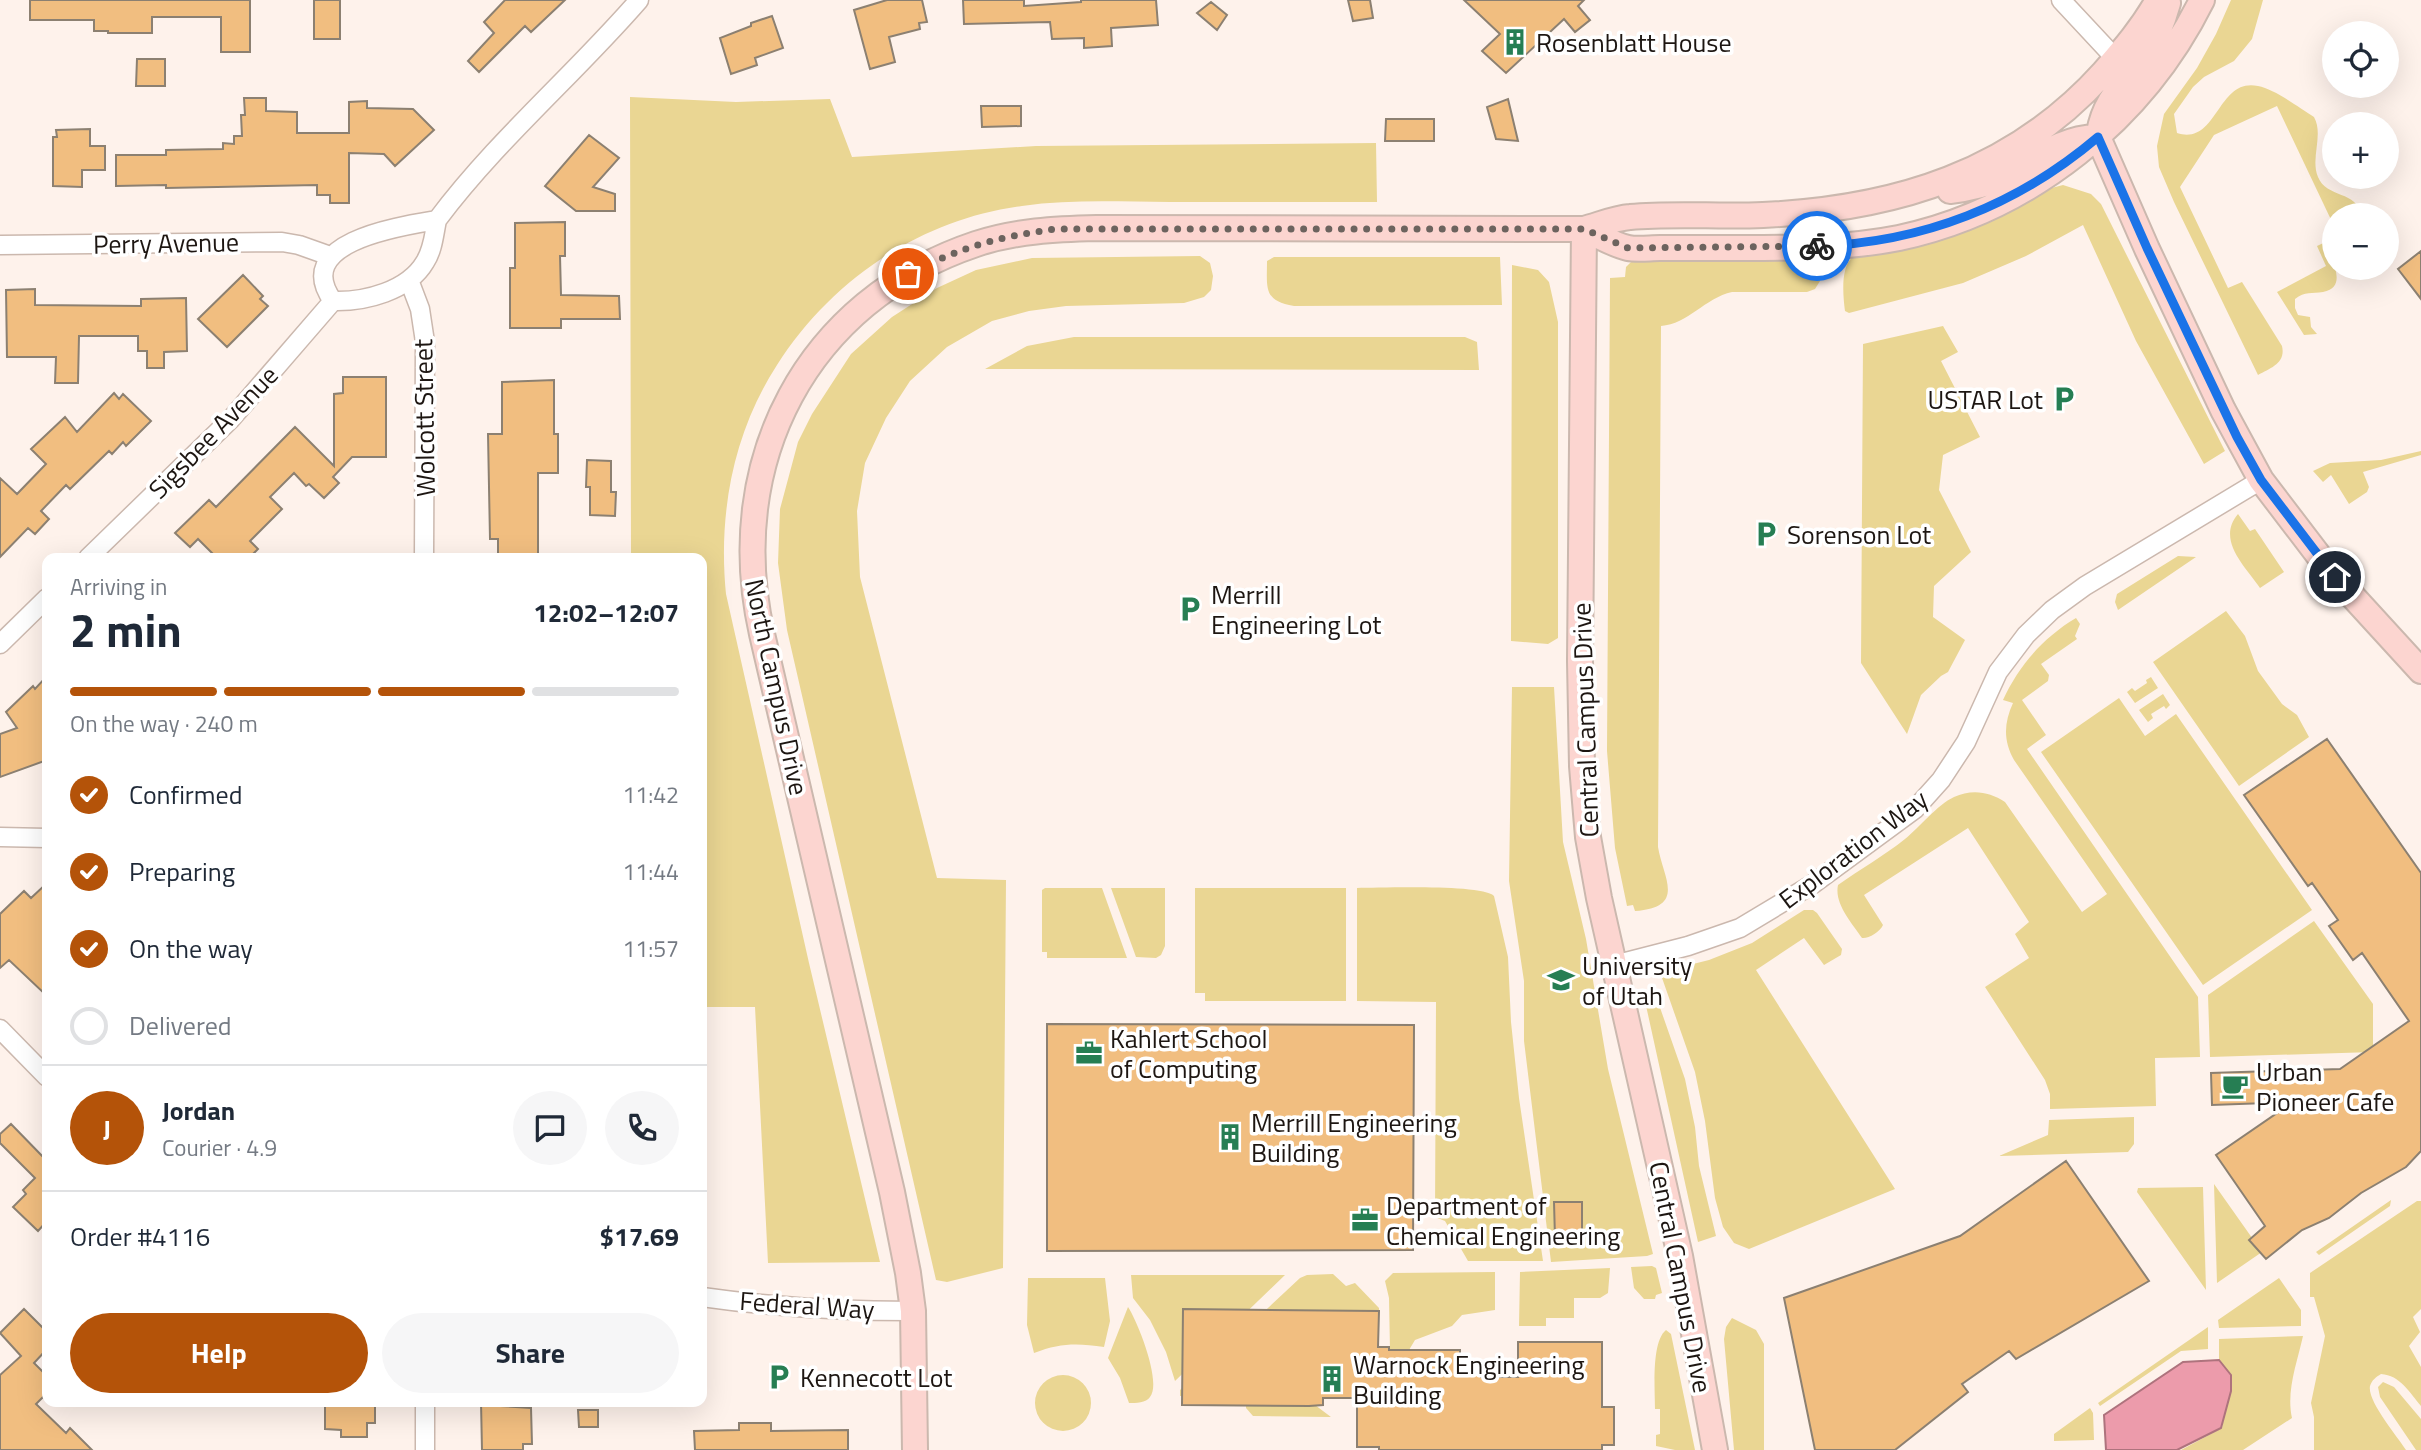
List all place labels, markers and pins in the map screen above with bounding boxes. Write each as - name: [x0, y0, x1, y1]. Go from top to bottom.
- place label: Rosenblatt House: [1536, 23, 1732, 62]
- building icon: Rosenblatt House: [1500, 27, 1530, 57]
- pin: [878, 244, 938, 304]
- place label: USTAR Lot: [1927, 380, 2043, 419]
- parking icon: USTAR Lot: [2049, 384, 2079, 414]
- place label: Sorenson Lot: [1787, 515, 1931, 554]
- parking icon: Sorenson Lot: [1751, 519, 1781, 549]
- pin: [2305, 547, 2365, 607]
- place label: Merrill Engineering Lot: [1211, 575, 1381, 644]
- parking icon: Merrill Engineering Lot: [1175, 594, 1205, 624]
- place label: University of Utah: [1582, 946, 1692, 1015]
- school or university icon: University of Utah: [1546, 965, 1576, 995]
- place label: Kahlert School of Computing: [1110, 1019, 1268, 1088]
- office icon: Kahlert School of Computing: [1074, 1038, 1104, 1068]
- place label: Urban Pioneer Cafe: [2256, 1052, 2394, 1121]
- cafe icon: Urban Pioneer Cafe: [2220, 1071, 2250, 1101]
- place label: Merrill Engineering Building: [1251, 1103, 1457, 1172]
- building icon: Merrill Engineering Building: [1215, 1122, 1245, 1152]
- place label: Department of Chemical Engineering: [1386, 1186, 1620, 1255]
- office icon: Department of Chemical Engineering: [1350, 1205, 1380, 1235]
- place label: Warnock Engineering Building: [1353, 1345, 1585, 1414]
- place label: Kennecott Lot: [800, 1358, 952, 1397]
- parking icon: Kennecott Lot: [764, 1362, 794, 1392]
- building icon: Warnock Engineering Building: [1317, 1364, 1347, 1394]

